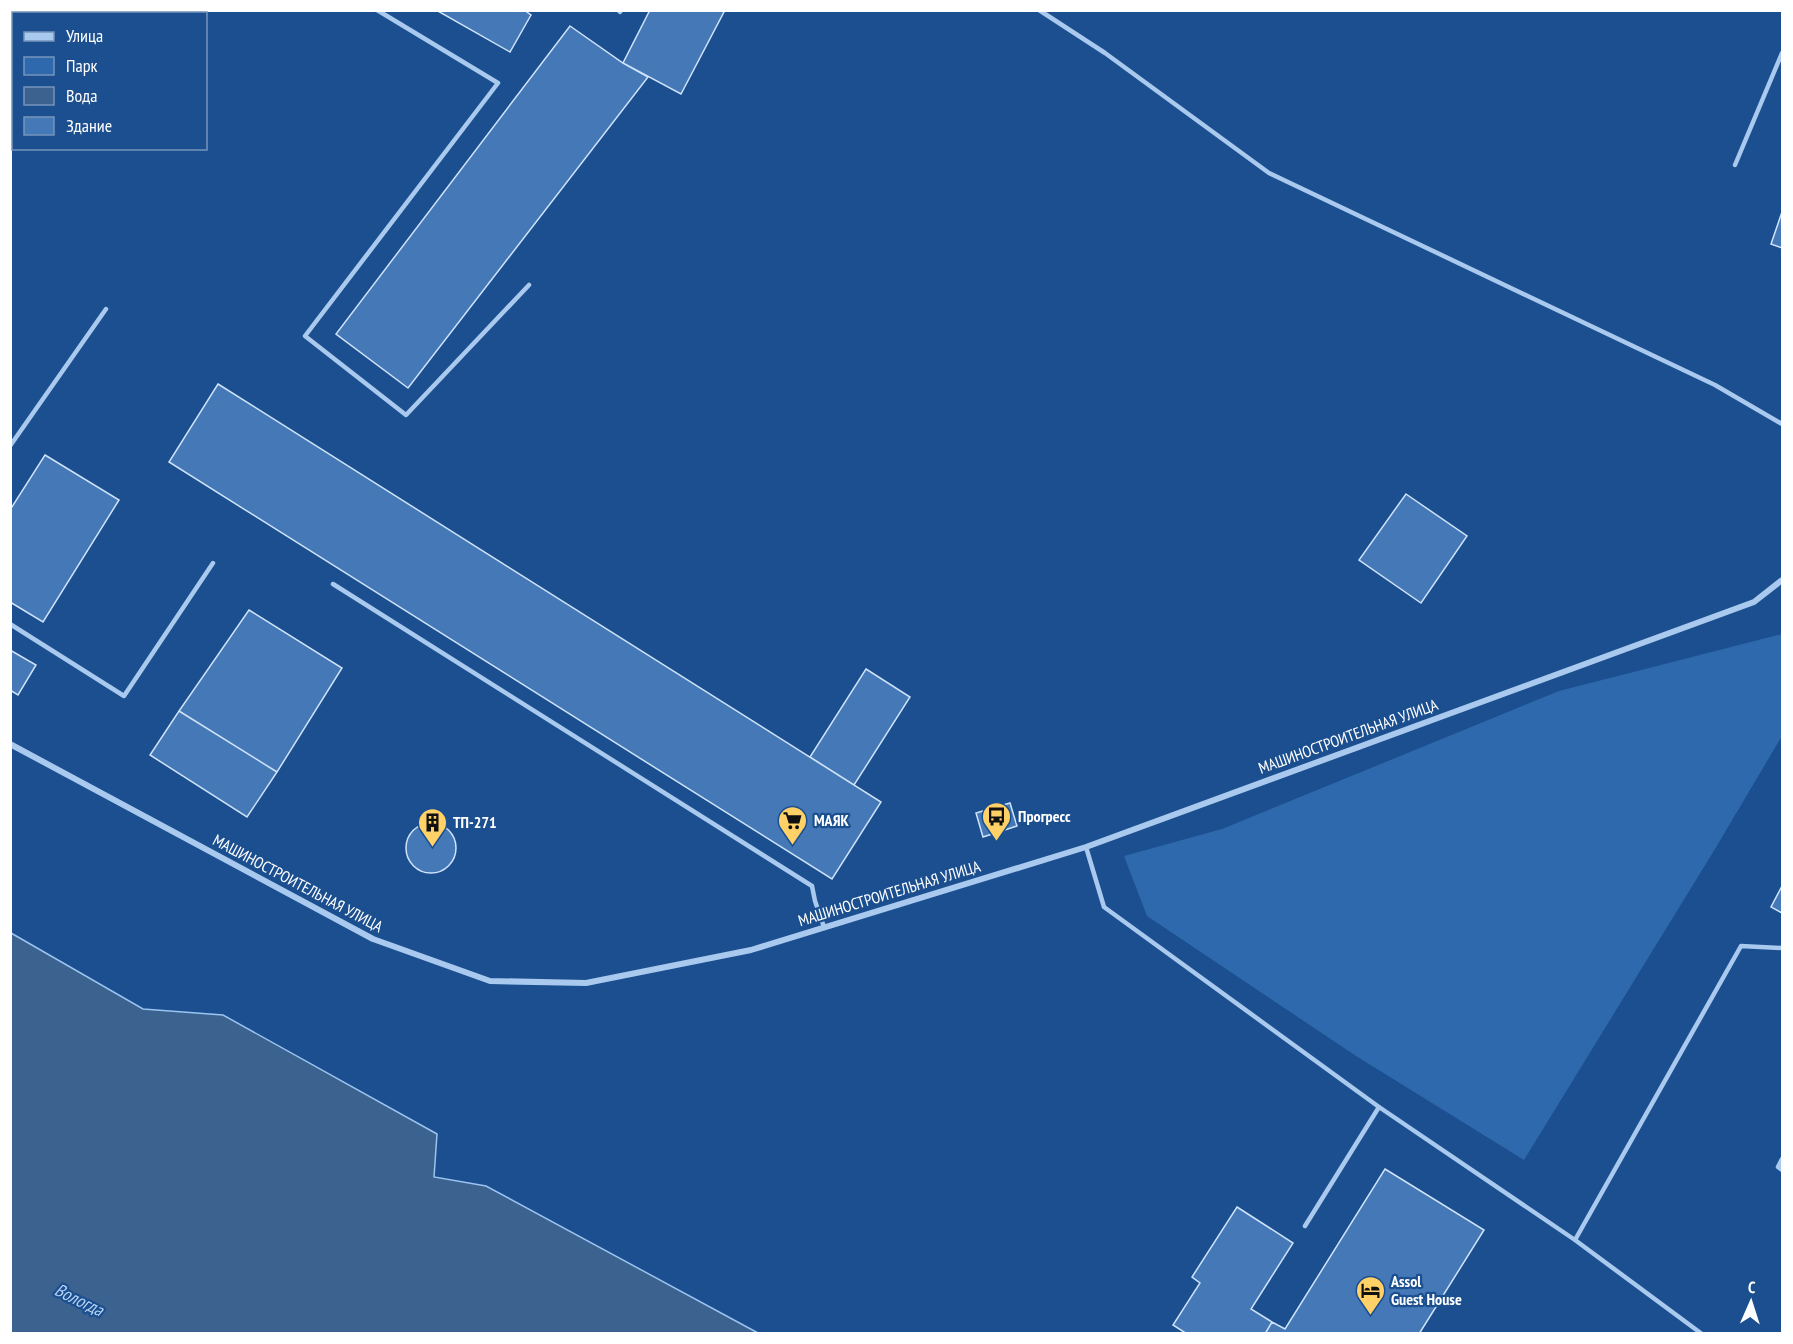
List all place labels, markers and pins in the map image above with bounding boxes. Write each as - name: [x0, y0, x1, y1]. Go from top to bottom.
- bus stop icon: Прогресс: [981, 800, 1013, 842]
- supermarket icon: МАЯК: [777, 804, 809, 846]
- building icon: ТП-271: [416, 806, 448, 848]
- place label: Прогресс: [1018, 806, 1071, 826]
- place label: МАЯК: [814, 810, 849, 830]
- place label: ТП-271: [453, 812, 497, 832]
- place label: Assol Guest House: [1390, 1271, 1462, 1309]
- hotel icon: Assol Guest House: [1354, 1274, 1386, 1316]

